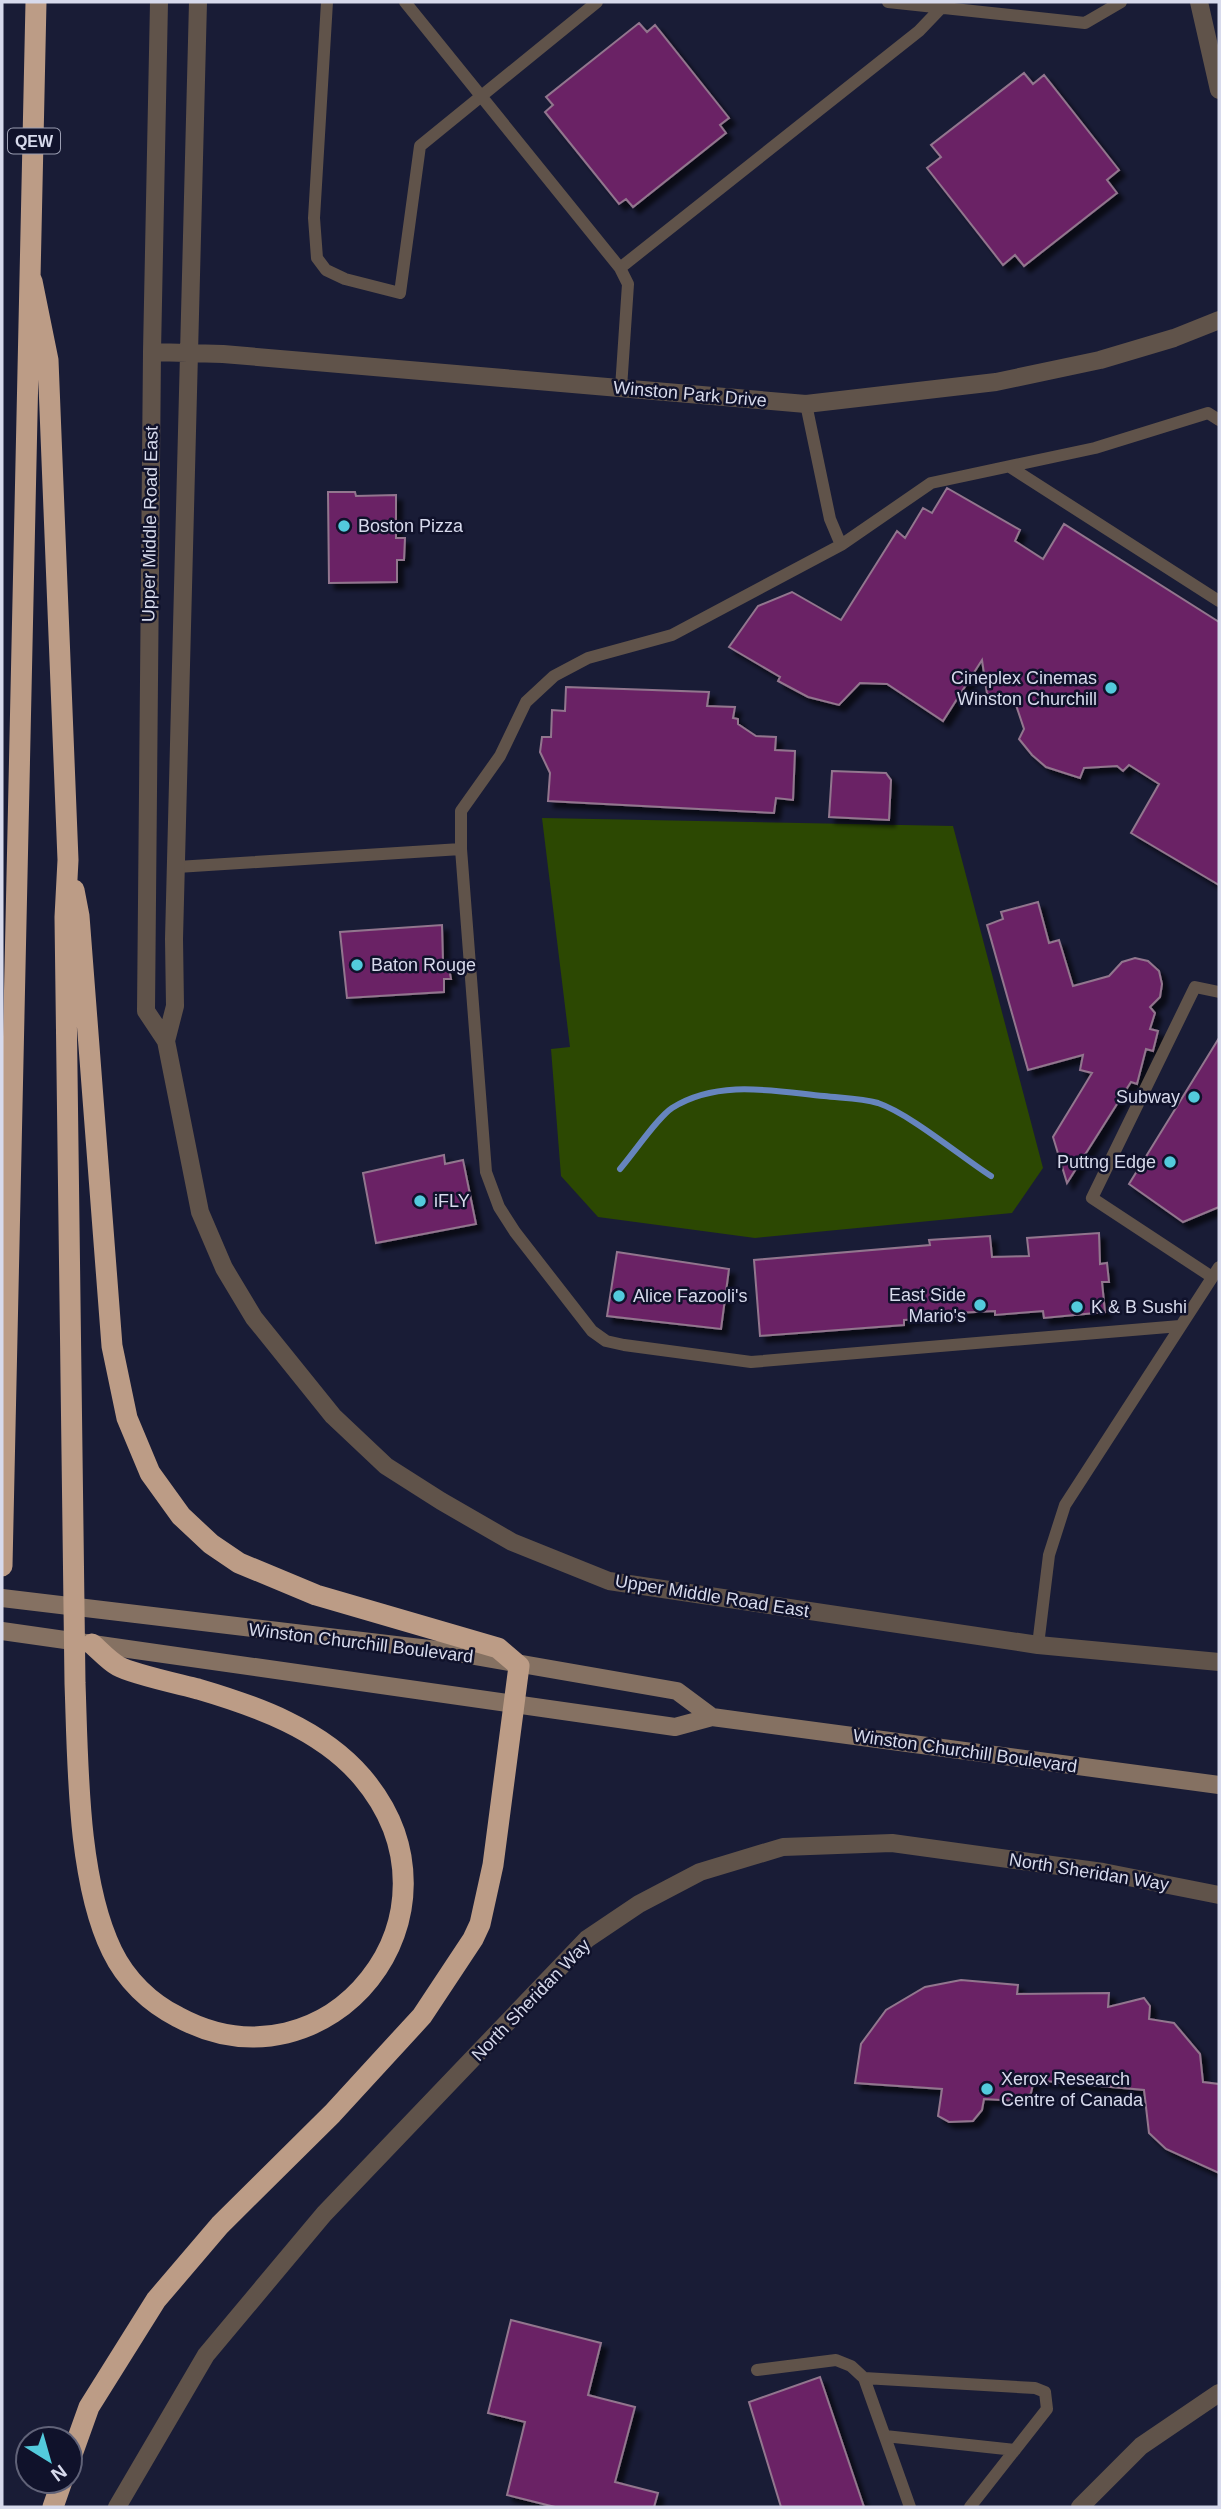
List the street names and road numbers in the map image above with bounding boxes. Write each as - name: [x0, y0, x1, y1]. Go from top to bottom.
- road number: QEW: [8, 128, 60, 154]
- street label: Winston Park Drive: [612, 377, 768, 411]
- street label: Upper Middle Road East: [138, 426, 162, 622]
- street label: Upper Middle Road East: [614, 1571, 810, 1621]
- street label: Winston Churchill Boulevard: [248, 1619, 474, 1667]
- street label: Winston Churchill Boulevard: [852, 1725, 1078, 1777]
- street label: North Sheridan Way: [1008, 1849, 1170, 1895]
- street label: North Sheridan Way: [468, 1935, 594, 2065]

